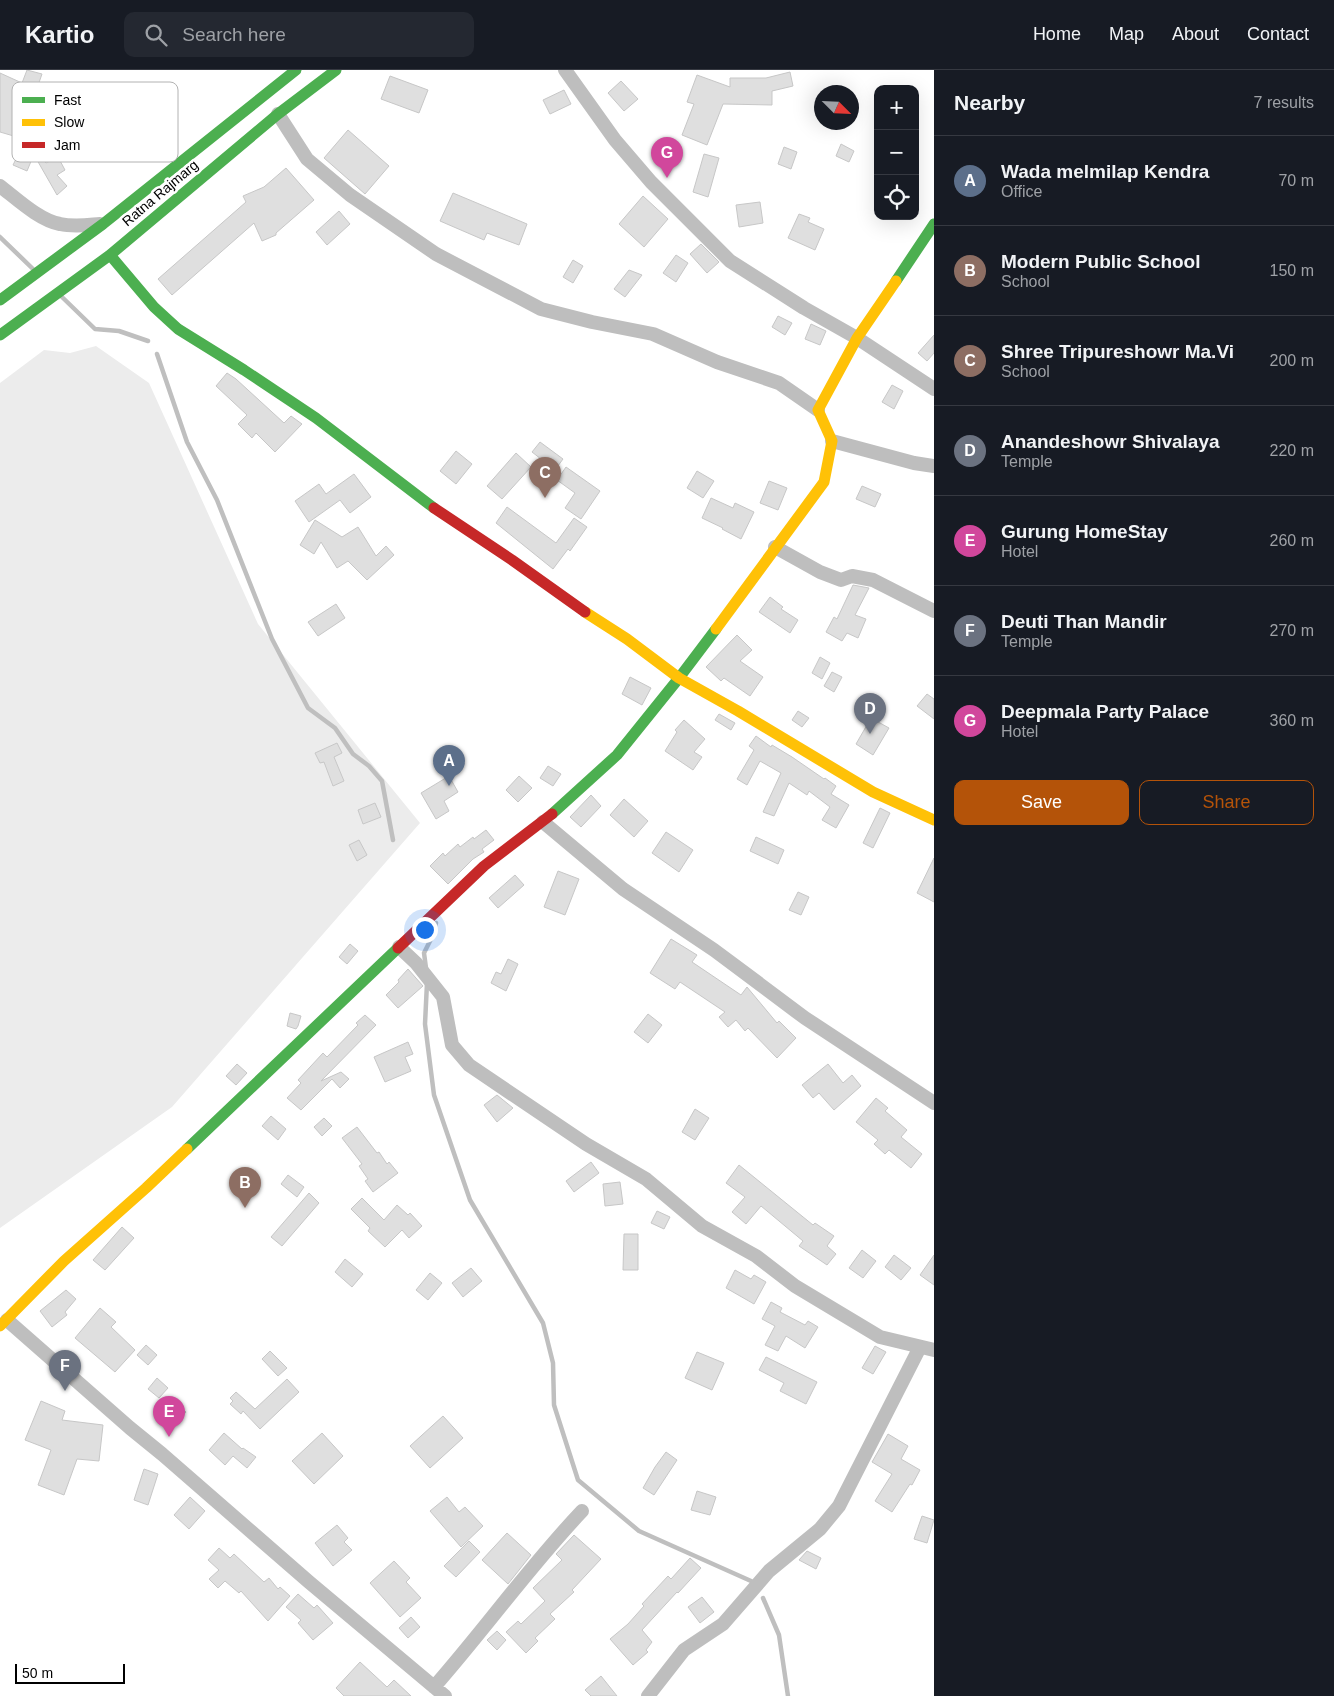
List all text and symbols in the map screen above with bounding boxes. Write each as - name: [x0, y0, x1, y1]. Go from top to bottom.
- search box: [124, 12, 474, 57]
- text: Kartio: [25, 21, 94, 48]
- icon: search: [142, 21, 170, 49]
- text: Search here: [182, 24, 286, 45]
- text: Home: [1033, 24, 1081, 44]
- text: Map: [1109, 24, 1144, 44]
- text: About: [1172, 24, 1219, 44]
- text: Contact: [1247, 24, 1309, 44]
- legend: [12, 82, 178, 162]
- north arrow: [814, 85, 859, 130]
- map controls: [874, 85, 919, 220]
- button: +: [874, 85, 919, 130]
- text: Nearby: [954, 91, 1025, 114]
- text: Fast: [54, 92, 81, 108]
- text: 7 results: [1254, 94, 1314, 111]
- text: Slow: [54, 114, 85, 130]
- button: −: [874, 130, 919, 175]
- text: Jam: [54, 137, 80, 153]
- pin: G: [651, 137, 683, 178]
- street label: Ratna Rajmarg: [119, 157, 201, 229]
- text: Wada melmilap Kendra: [1001, 161, 1209, 182]
- text: A: [964, 172, 976, 189]
- text: 70 m: [1278, 172, 1314, 189]
- button: locate: [874, 175, 919, 220]
- text: Office: [1001, 183, 1043, 200]
- text: Modern Public School: [1001, 251, 1201, 272]
- text: B: [964, 262, 976, 279]
- text: 150 m: [1270, 262, 1314, 279]
- text: School: [1001, 273, 1050, 290]
- text: Shree Tripureshowr Ma.Vi: [1001, 341, 1234, 362]
- text: C: [964, 352, 976, 369]
- text: 200 m: [1270, 352, 1314, 369]
- text: School: [1001, 363, 1050, 380]
- text: Anandeshowr Shivalaya: [1001, 431, 1220, 452]
- text: D: [964, 442, 976, 459]
- text: 220 m: [1270, 442, 1314, 459]
- text: Temple: [1001, 453, 1053, 470]
- pin: C: [529, 457, 561, 498]
- text: Gurung HomeStay: [1001, 521, 1168, 542]
- text: E: [965, 532, 975, 549]
- text: 260 m: [1270, 532, 1314, 549]
- text: Hotel: [1001, 543, 1038, 560]
- text: Deuti Than Mandir: [1001, 611, 1167, 632]
- text: F: [965, 622, 975, 639]
- text: 270 m: [1270, 622, 1314, 639]
- text: Temple: [1001, 633, 1053, 650]
- pin: D: [854, 693, 886, 734]
- text: Deepmala Party Palace: [1001, 701, 1209, 722]
- text: G: [964, 712, 976, 729]
- text: 360 m: [1270, 712, 1314, 729]
- text: Hotel: [1001, 723, 1038, 740]
- pin: A: [433, 745, 465, 786]
- button: Save: [954, 780, 1129, 825]
- button: Share: [1139, 780, 1314, 825]
- your location: [412, 917, 438, 943]
- pin: B: [229, 1167, 261, 1208]
- pin: F: [49, 1350, 81, 1391]
- pin: E: [153, 1396, 185, 1437]
- scale bar: [15, 1661, 125, 1684]
- text: 50 m: [22, 1665, 53, 1681]

